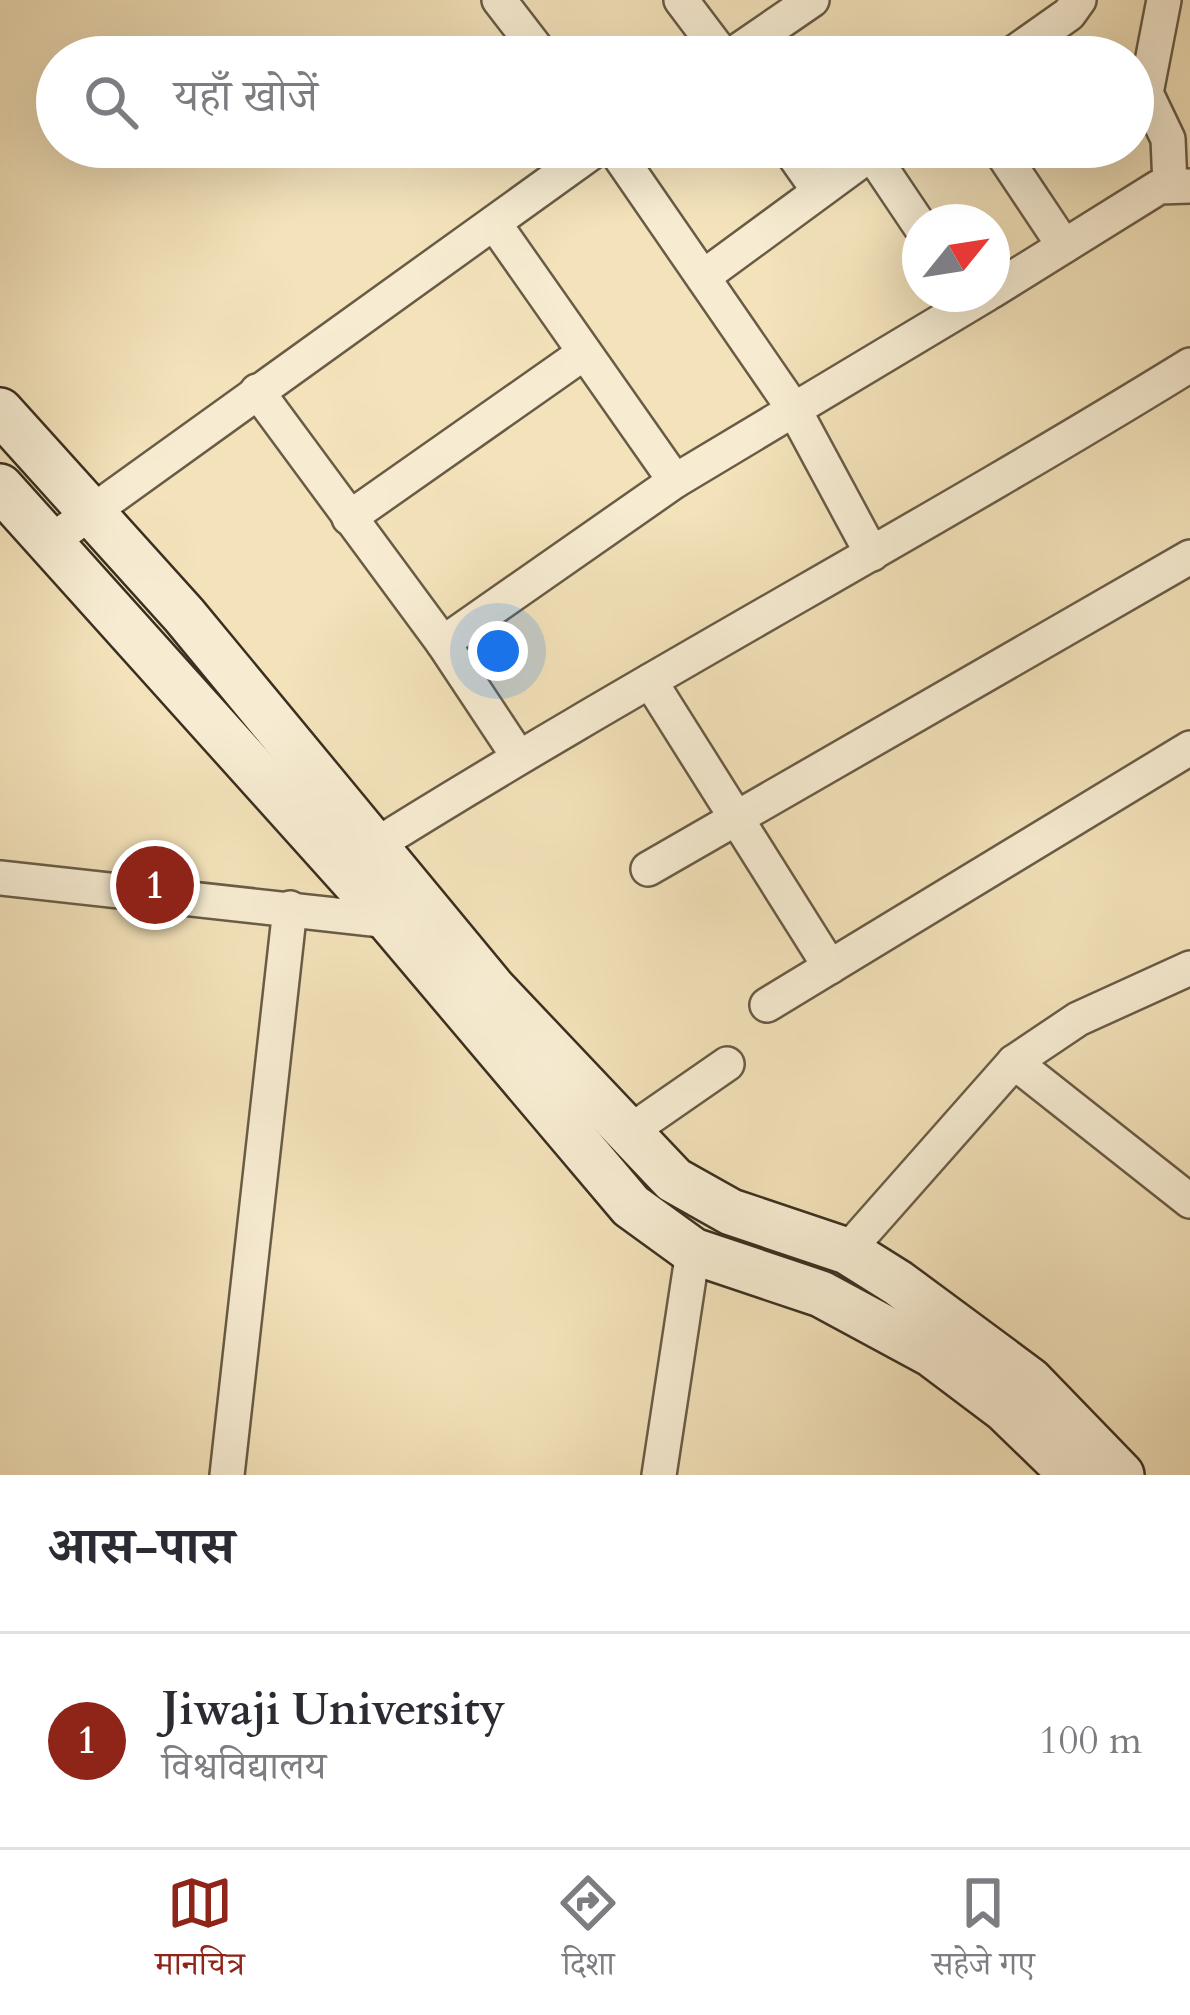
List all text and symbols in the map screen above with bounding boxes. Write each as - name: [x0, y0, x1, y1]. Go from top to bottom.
- search box: [36, 36, 1154, 168]
- text: यहाँ खोजें: [174, 66, 318, 127]
- icon: search: [78, 69, 144, 135]
- north arrow: [902, 204, 1010, 312]
- your location: [468, 621, 528, 681]
- pin: 1: [116, 840, 194, 930]
- text: आस-पास: [48, 1512, 234, 1582]
- text: Jiwaji University: [162, 1679, 505, 1740]
- text: 1: [77, 1714, 97, 1767]
- text: 100 m: [1039, 1714, 1142, 1767]
- text: विश्वविद्यालय: [162, 1740, 326, 1793]
- tab: मानचित्र: [155, 1870, 245, 1996]
- tab: दिशा: [555, 1870, 621, 1996]
- tab: सहेजे गए: [932, 1870, 1035, 1996]

